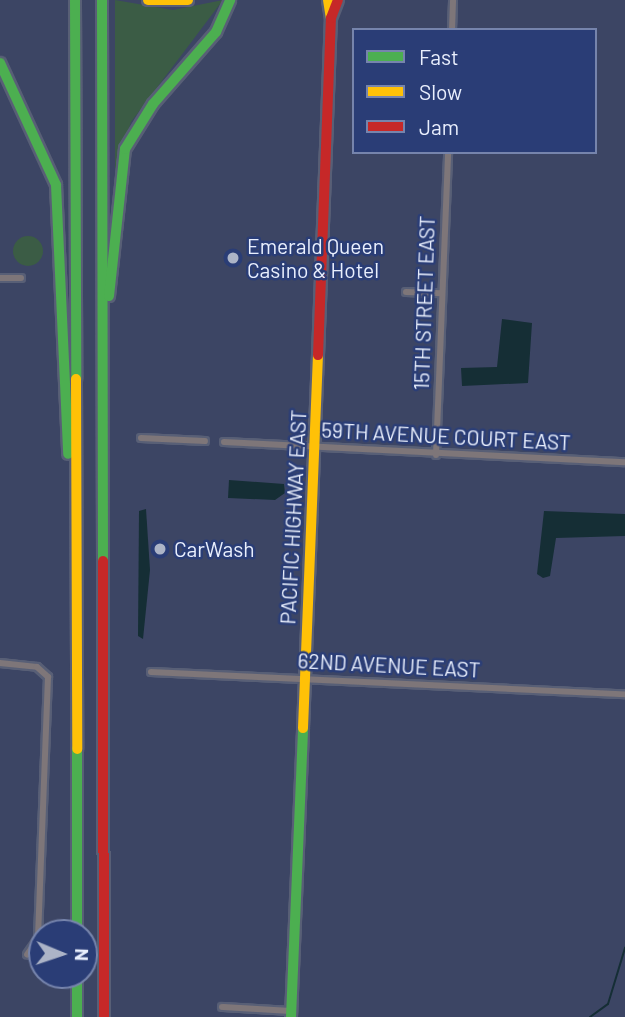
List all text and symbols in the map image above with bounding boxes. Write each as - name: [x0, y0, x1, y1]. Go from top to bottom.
- legend: [352, 28, 597, 154]
- text: Fast: [419, 44, 459, 69]
- text: Slow: [419, 79, 462, 104]
- text: Jam: [419, 114, 459, 139]
- street label: 15TH STREET EAST: [408, 215, 440, 391]
- place label: Emerald Queen Casino & Hotel: [247, 233, 384, 283]
- marker: Emerald Queen Casino & Hotel: [225, 250, 241, 266]
- street label: PACIFIC HIGHWAY EAST: [275, 409, 311, 625]
- street label: 59TH AVENUE COURT EAST: [321, 417, 571, 455]
- place label: CarWash: [174, 536, 255, 562]
- marker: CarWash: [152, 541, 168, 557]
- street label: 62ND AVENUE EAST: [297, 648, 481, 682]
- north arrow: [28, 919, 98, 989]
- text: N: [71, 948, 94, 961]

